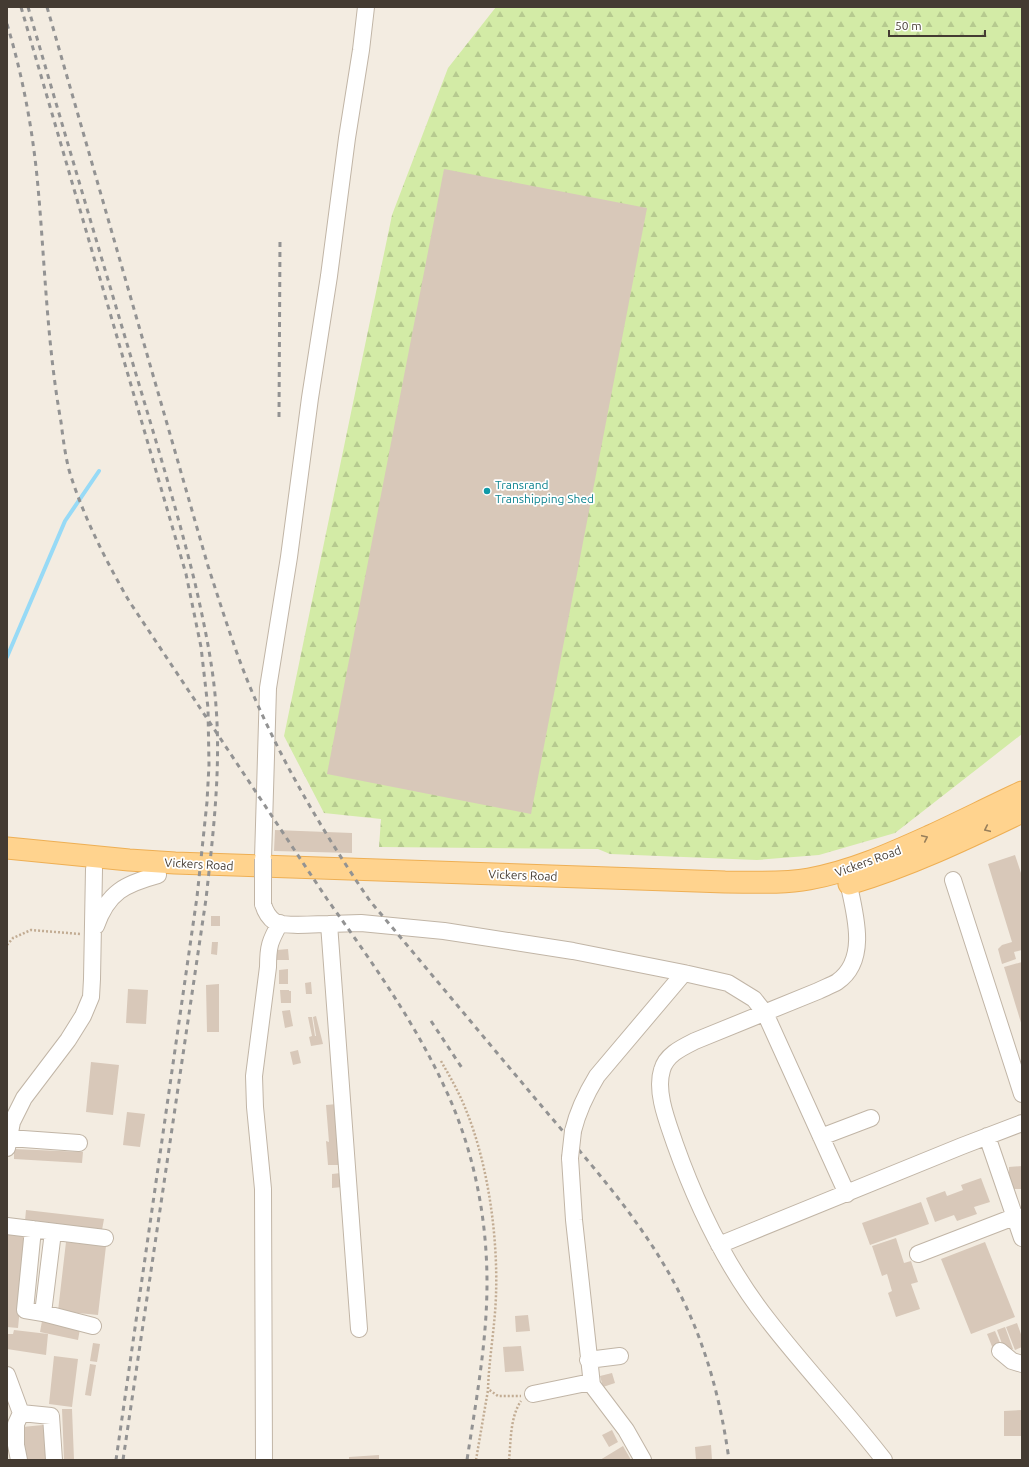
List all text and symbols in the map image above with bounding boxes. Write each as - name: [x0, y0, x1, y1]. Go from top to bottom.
- scale bar: [889, 12, 985, 38]
- text: 50 m: [895, 19, 922, 32]
- place label: Transrand Transhipping Shed: [495, 478, 594, 505]
- marker: Transrand Transhipping Shed: [482, 486, 492, 496]
- one-way arrow: [983, 824, 991, 832]
- one-way arrow: [921, 835, 928, 843]
- street label: Vickers Road: [833, 843, 903, 879]
- street label: Vickers Road: [164, 856, 234, 872]
- street label: Vickers Road: [488, 867, 558, 883]

